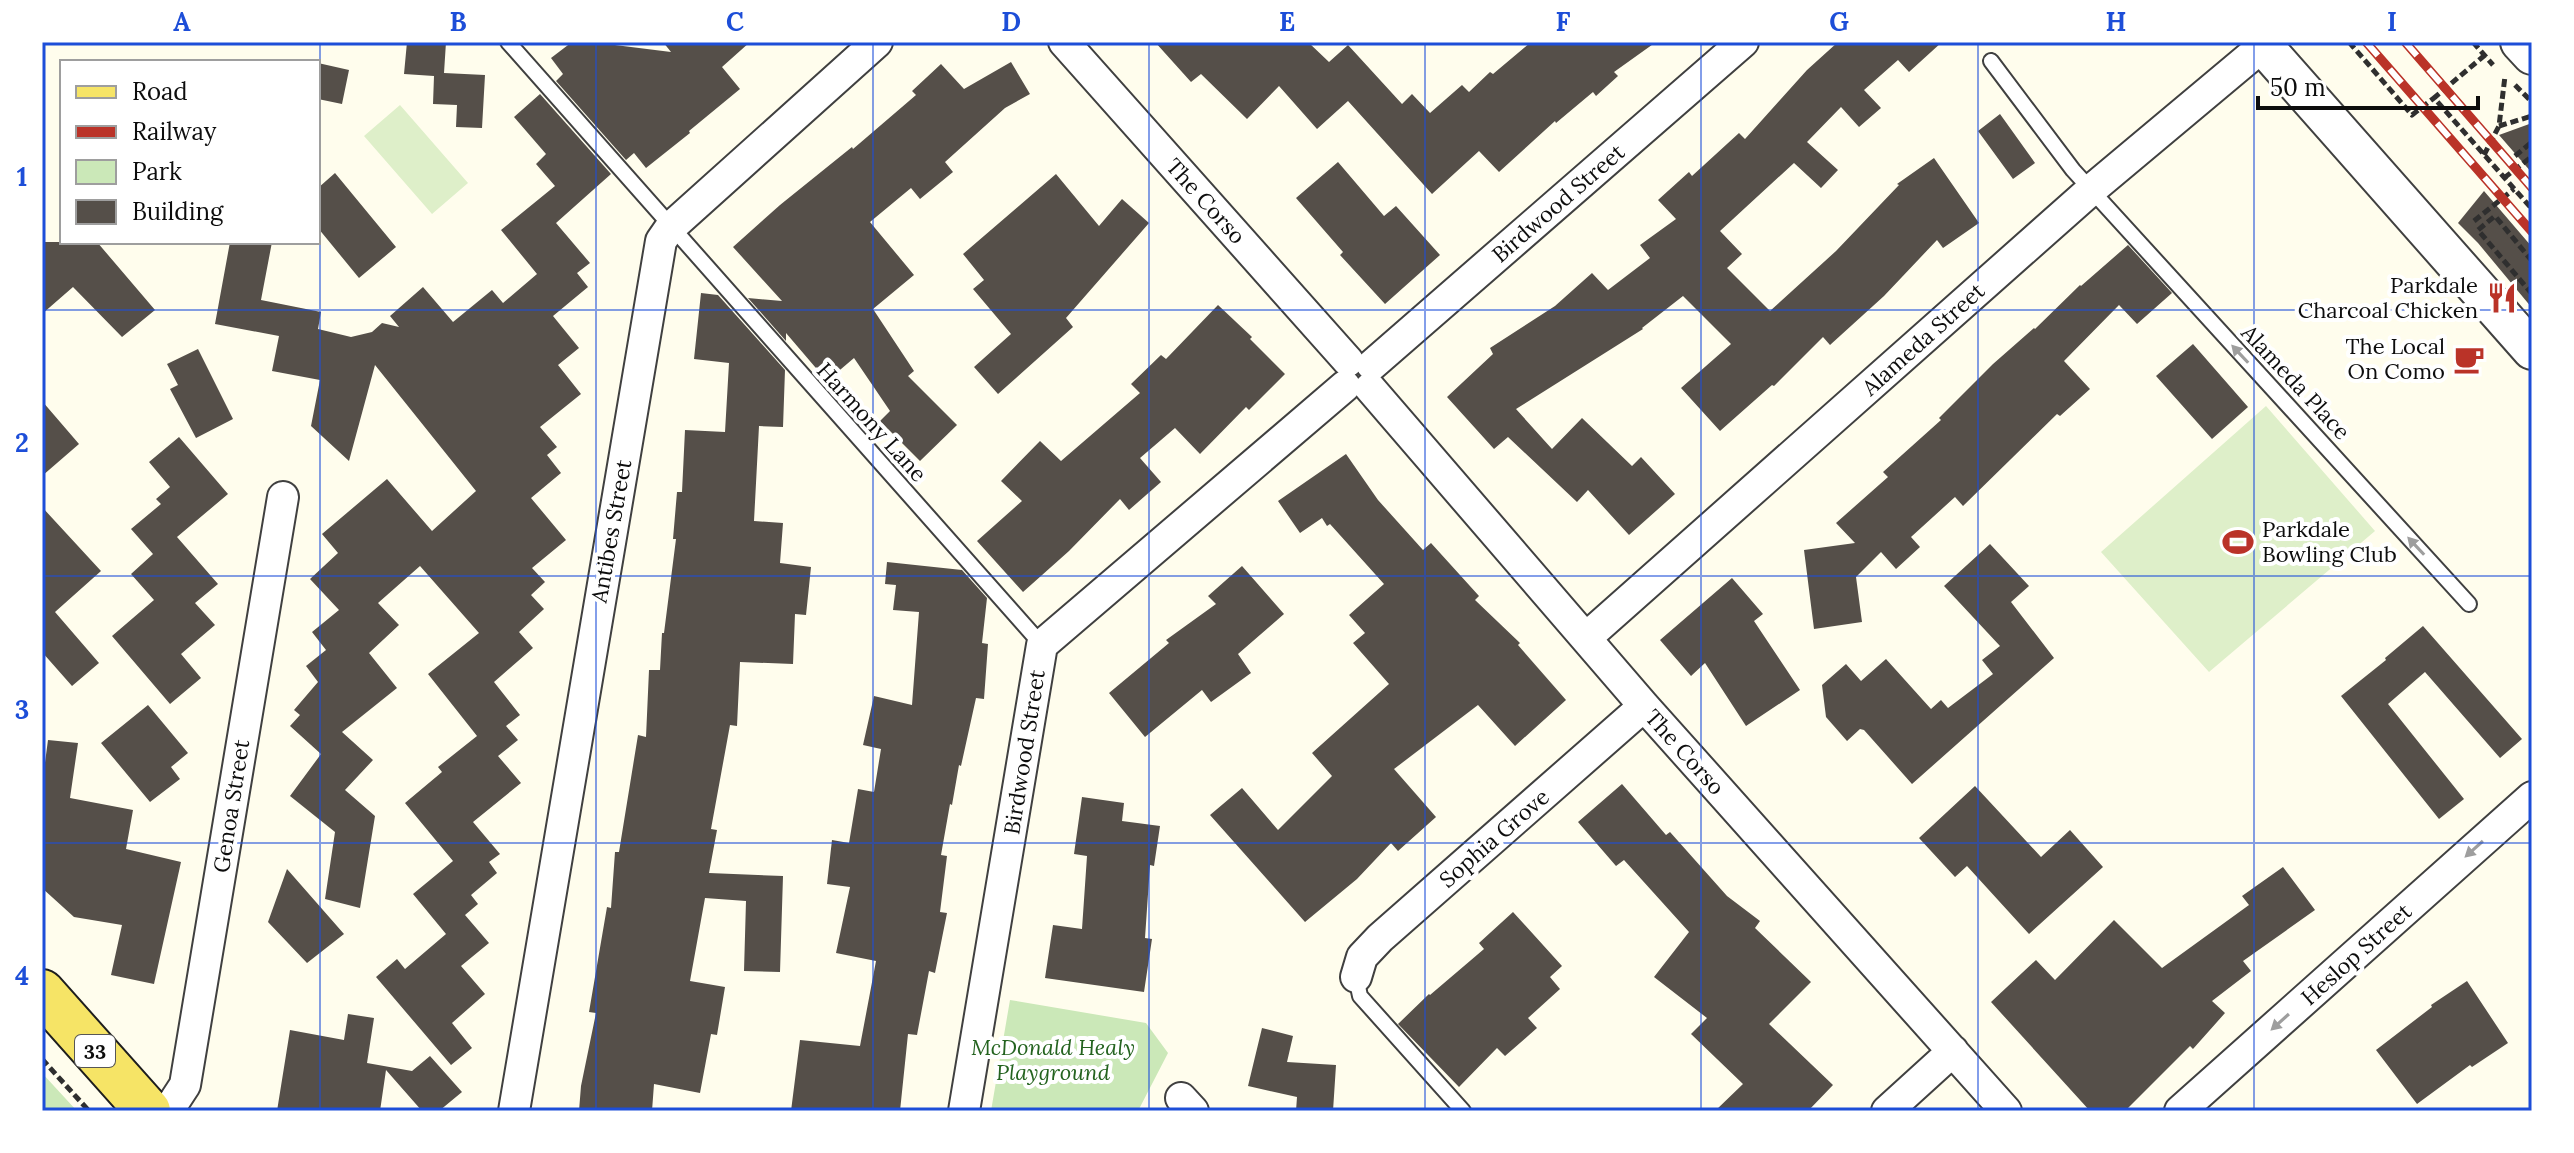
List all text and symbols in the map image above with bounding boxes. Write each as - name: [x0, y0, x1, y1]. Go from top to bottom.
- text: A: [173, 5, 191, 38]
- text: B: [449, 5, 467, 38]
- text: C: [726, 5, 744, 38]
- text: D: [1001, 5, 1021, 38]
- text: E: [1279, 5, 1295, 38]
- text: F: [1556, 5, 1571, 38]
- text: G: [1829, 5, 1849, 38]
- text: H: [2106, 5, 2126, 38]
- text: I: [2387, 5, 2397, 38]
- legend: [60, 60, 320, 244]
- scale bar: [2258, 60, 2478, 110]
- text: 50 m: [2270, 72, 2326, 103]
- text: Road: [132, 76, 188, 107]
- text: Railway: [132, 116, 217, 147]
- street label: Birdwood Street: [1486, 137, 1630, 268]
- street label: The Corso: [1160, 152, 1252, 250]
- text: Park: [132, 156, 182, 187]
- text: 1: [17, 160, 27, 193]
- text: Building: [132, 196, 224, 227]
- place label: Parkdale Charcoal Chicken: [2298, 271, 2478, 324]
- street label: Alameda Street: [1855, 276, 1990, 402]
- restaurant icon: Parkdale Charcoal Chicken: [2485, 281, 2519, 315]
- street label: Alameda Place: [2235, 318, 2356, 445]
- place label: The Local On Como: [2345, 332, 2445, 385]
- cafe icon: The Local On Como: [2452, 342, 2486, 376]
- one-way arrow: [2232, 345, 2250, 364]
- street label: Harmony Lane: [811, 357, 933, 487]
- text: 2: [15, 426, 29, 459]
- street label: Antibes Street: [584, 457, 637, 606]
- place label: Parkdale Bowling Club: [2262, 515, 2397, 568]
- sports icon: Parkdale Bowling Club: [2221, 525, 2255, 559]
- one-way arrow: [2408, 537, 2426, 556]
- street label: Birdwood Street: [997, 667, 1051, 836]
- text: 3: [15, 693, 29, 726]
- street label: The Corso: [1639, 703, 1731, 801]
- street label: Genoa Street: [207, 737, 255, 875]
- street label: Sophia Grove: [1433, 783, 1555, 893]
- one-way arrow: [2464, 839, 2483, 857]
- street label: Heslop Street: [2295, 897, 2417, 1011]
- text: 4: [15, 959, 29, 992]
- one-way arrow: [2270, 1013, 2290, 1031]
- park label: McDonald Healy Playground: [971, 1033, 1135, 1086]
- road number: 33: [75, 1035, 115, 1067]

